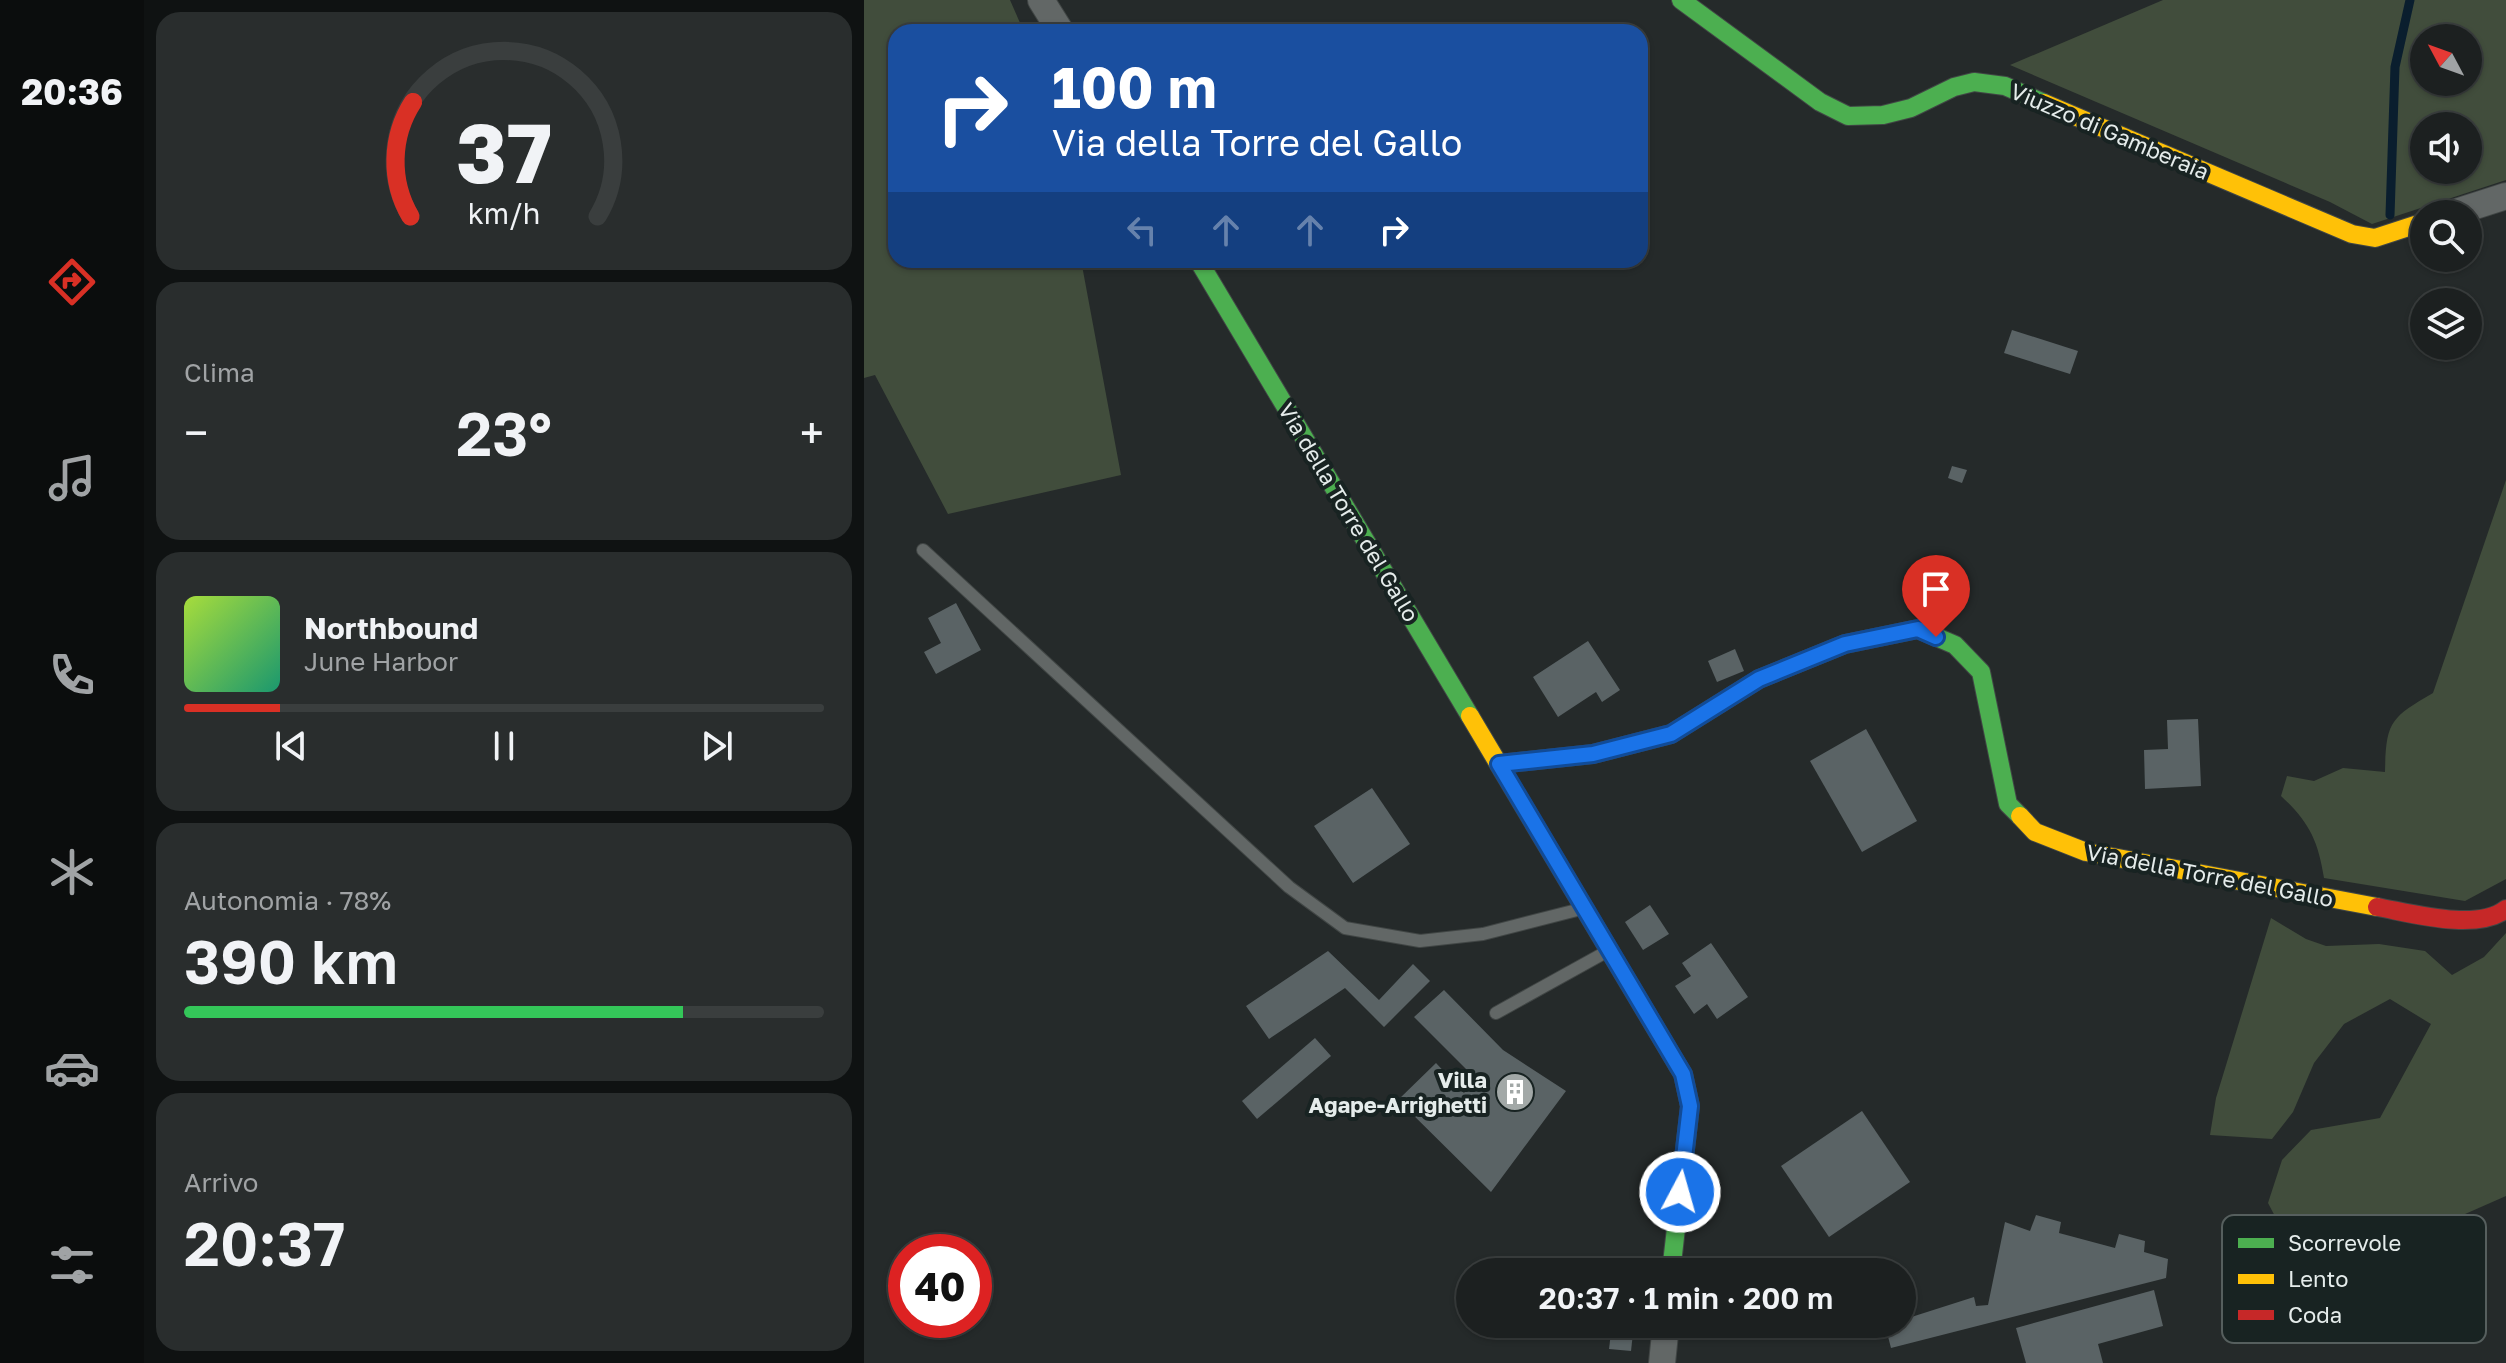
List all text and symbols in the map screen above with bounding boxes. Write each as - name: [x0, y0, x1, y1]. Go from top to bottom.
- north arrow: [2410, 24, 2482, 96]
- map controls: [2410, 24, 2482, 360]
- text: 100 m: [1052, 53, 1217, 120]
- icon: right: [920, 56, 1024, 160]
- text: 20:36: [21, 70, 123, 113]
- street label: Viuzzo di Gamberaia: [2007, 77, 2213, 185]
- text: 37: [456, 101, 552, 201]
- button: sound: [2410, 112, 2482, 184]
- text: Via della Torre del Gallo: [1052, 121, 1462, 164]
- text: km/h: [468, 196, 540, 230]
- button: search: [2410, 200, 2482, 272]
- icon: left: [1120, 208, 1164, 252]
- icon: ahead: [1204, 208, 1248, 252]
- icon: ahead: [1288, 208, 1332, 252]
- icon: right: [1372, 208, 1416, 252]
- icon: directions: [44, 254, 100, 310]
- button: layers: [2410, 288, 2482, 360]
- text: Clima: [184, 357, 255, 388]
- text: 23°: [456, 397, 552, 469]
- street label: Via della Torre del Gallo: [1273, 398, 1425, 626]
- text: −: [184, 406, 208, 459]
- text: +: [800, 406, 824, 459]
- icon: music: [44, 450, 100, 506]
- pin: [1902, 555, 1970, 637]
- icon: arrive: [1914, 567, 1958, 611]
- text: Northbound: [304, 610, 478, 646]
- text: June Harbor: [304, 646, 458, 677]
- icon: phone: [44, 647, 100, 703]
- icon: previous: [269, 724, 313, 768]
- icon: pause: [482, 724, 526, 768]
- icon: next: [695, 724, 739, 768]
- street label: Via della Torre del Gallo: [2084, 838, 2336, 912]
- icon: climate: [44, 844, 100, 900]
- text: Autonomia · 78%: [184, 885, 391, 916]
- text: 390 km: [184, 925, 398, 997]
- icon: car: [44, 1040, 100, 1096]
- place label: Villa Agape-Arrighetti: [1308, 1066, 1487, 1118]
- building icon: Villa Agape-Arrighetti: [1494, 1071, 1536, 1113]
- position arrow: [1638, 1150, 1722, 1234]
- text: Arrivo: [184, 1167, 258, 1198]
- text: 20:37: [184, 1207, 346, 1279]
- legend: [2222, 1215, 2486, 1343]
- text: Scorrevole: [2288, 1229, 2401, 1256]
- speed limit sign: 40: [888, 1234, 992, 1338]
- icon: filters: [44, 1237, 100, 1293]
- text: Lento: [2288, 1265, 2348, 1292]
- text: 20:37 · 1 min · 200 m: [1539, 1280, 1833, 1316]
- text: Coda: [2288, 1301, 2342, 1328]

